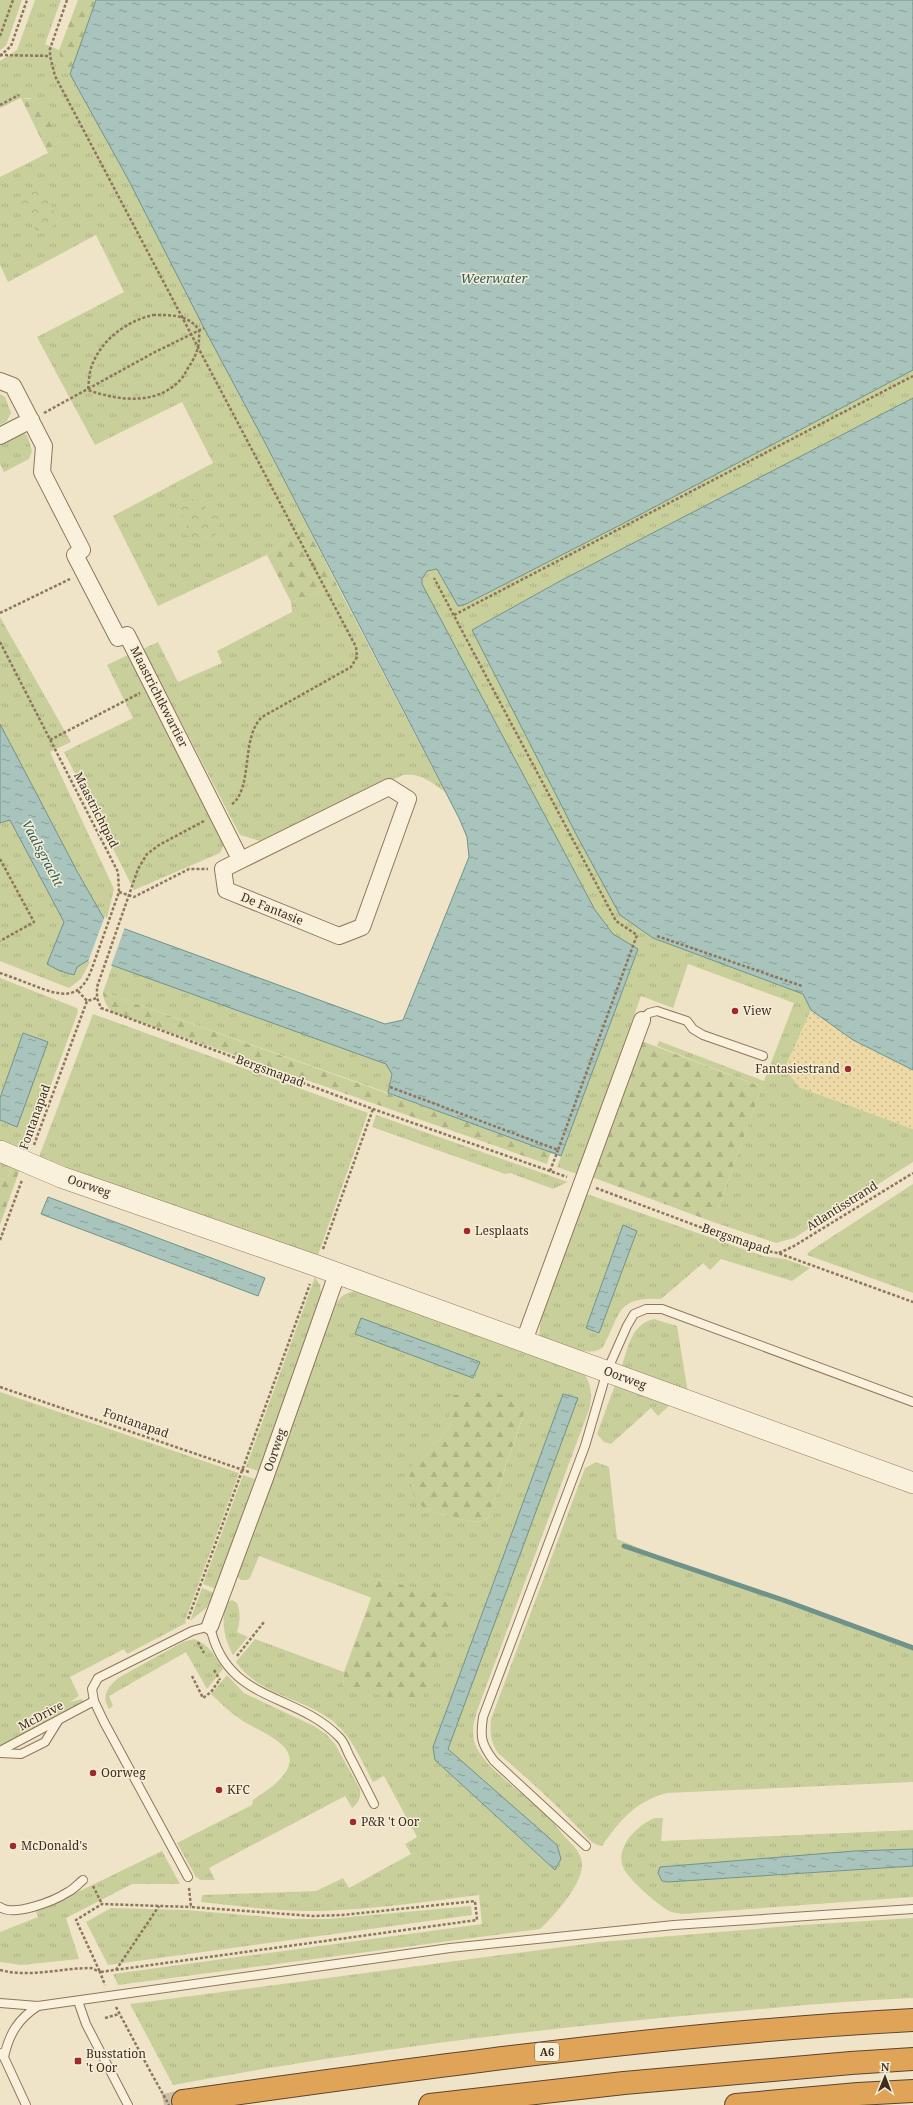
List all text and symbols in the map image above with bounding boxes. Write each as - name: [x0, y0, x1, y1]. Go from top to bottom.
- water label: Weerwater: [460, 269, 528, 287]
- street label: Maastrichtkwartier: [127, 643, 192, 751]
- street label: Maastrichtpad: [70, 769, 123, 851]
- water label: Vaalsgracht: [18, 817, 68, 889]
- street label: De Fantasie: [238, 888, 306, 929]
- place label: View: [743, 1002, 772, 1019]
- marker: View: [730, 1006, 740, 1016]
- street label: Bergsmapad: [234, 1050, 307, 1091]
- place label: Fantasiestrand: [755, 1060, 841, 1077]
- marker: Fantasiestrand: [843, 1064, 853, 1074]
- street label: Fontanapad: [15, 1081, 54, 1152]
- street label: Oorweg: [65, 1170, 114, 1201]
- street label: Atlantisstrand: [803, 1176, 881, 1234]
- street label: Bergsmapad: [700, 1219, 773, 1258]
- place label: Lesplaats: [475, 1222, 529, 1239]
- marker: Lesplaats: [462, 1226, 472, 1236]
- street label: Oorweg: [601, 1362, 650, 1393]
- street label: Fontanapad: [101, 1403, 172, 1442]
- street label: Oorweg: [259, 1425, 290, 1474]
- street label: McDrive: [15, 1697, 66, 1735]
- place label: Oorweg: [101, 1764, 146, 1781]
- marker: Oorweg: [88, 1768, 98, 1778]
- place label: KFC: [227, 1781, 250, 1798]
- marker: KFC: [214, 1785, 224, 1795]
- place label: P&R 't Oor: [361, 1813, 420, 1830]
- marker: P&R 't Oor: [348, 1817, 358, 1827]
- place label: McDonald's: [21, 1837, 87, 1854]
- marker: McDonald's: [8, 1841, 18, 1851]
- road number: A6: [535, 2043, 559, 2061]
- place label: Busstation 't Oor: [86, 2045, 146, 2076]
- marker: Busstation 't Oor: [73, 2056, 83, 2066]
- north arrow: [865, 2057, 905, 2097]
- text: N: [881, 2059, 890, 2074]

